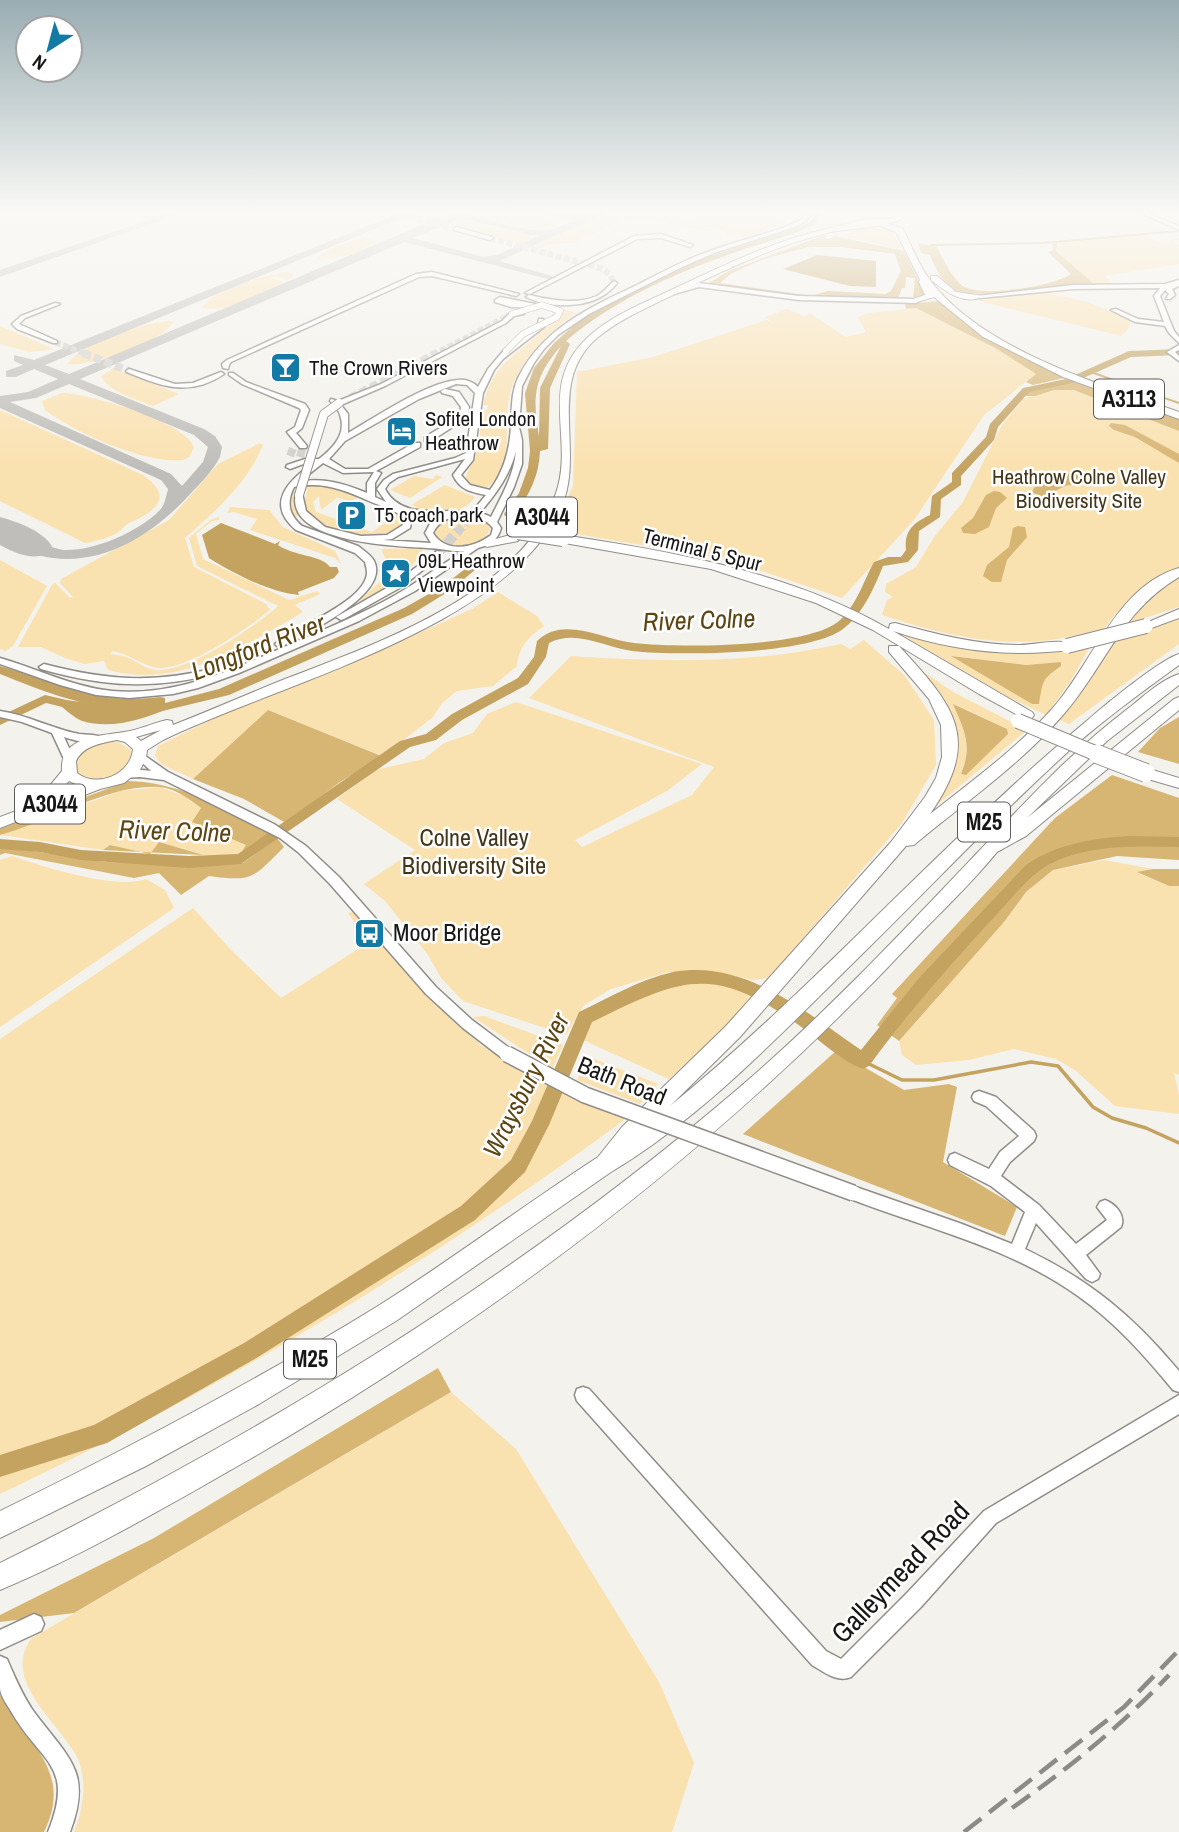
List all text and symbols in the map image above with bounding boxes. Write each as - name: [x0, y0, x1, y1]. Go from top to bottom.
- north arrow: [14, 14, 84, 84]
- text: N: [27, 49, 51, 77]
- bar icon: The Crown Rivers: [269, 351, 303, 385]
- place label: The Crown Rivers: [309, 353, 448, 382]
- road number: A3113: [1094, 380, 1164, 418]
- place label: Sofitel London Heathrow: [425, 404, 536, 457]
- hotel icon: Sofitel London Heathrow: [385, 414, 419, 448]
- park label: Heathrow Colne Valley Biodiversity Site: [992, 462, 1166, 515]
- parking icon: T5 coach park: [334, 498, 368, 532]
- road number: A3044: [507, 498, 577, 537]
- place label: T5 coach park: [374, 500, 484, 529]
- street label: Terminal 5 Spur: [640, 521, 765, 578]
- place label: 09L Heathrow Viewpoint: [418, 546, 525, 599]
- place icon: 09L Heathrow Viewpoint: [378, 556, 412, 590]
- water label: River Colne: [642, 600, 756, 639]
- water label: Longford River: [186, 605, 331, 688]
- road number: A3044: [15, 784, 85, 824]
- road number: M25: [958, 802, 1010, 842]
- water label: River Colne: [118, 811, 232, 850]
- park label: Colne Valley Biodiversity Site: [402, 821, 546, 881]
- bus stop icon: Moor Bridge: [353, 916, 387, 950]
- place label: Moor Bridge: [393, 916, 501, 948]
- water label: Wraysbury River: [474, 1006, 577, 1163]
- street label: Bath Road: [573, 1048, 671, 1112]
- road number: M25: [284, 1340, 336, 1378]
- street label: Galleymead Road: [823, 1493, 977, 1651]

